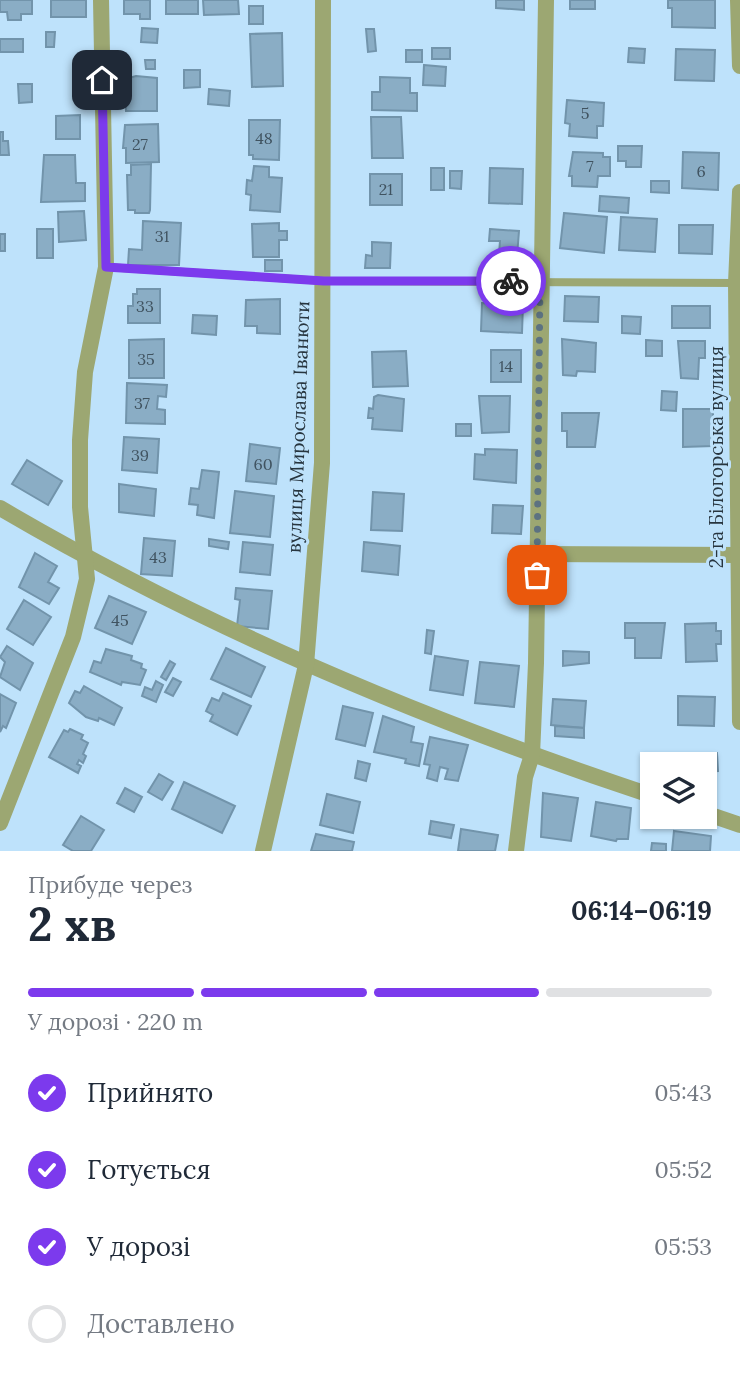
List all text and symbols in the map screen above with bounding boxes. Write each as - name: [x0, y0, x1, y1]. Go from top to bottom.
- pin: [72, 50, 132, 110]
- icon: home: [83, 61, 121, 99]
- house number: 5: [581, 103, 589, 123]
- house number: 48: [255, 128, 273, 148]
- house number: 27: [132, 134, 149, 154]
- house number: 7: [586, 156, 594, 176]
- house number: 6: [696, 161, 706, 181]
- house number: 21: [379, 179, 393, 199]
- house number: 31: [155, 226, 170, 246]
- courier: [476, 246, 546, 316]
- icon: bike: [492, 262, 530, 300]
- house number: 33: [136, 296, 154, 316]
- street label: вулиця Мирослава Іванюти: [282, 300, 314, 553]
- street label: 2-га Білогорська вулиця: [704, 346, 728, 568]
- house number: 35: [137, 349, 155, 369]
- house number: 14: [499, 356, 514, 376]
- house number: 37: [134, 393, 151, 413]
- house number: 39: [131, 445, 149, 465]
- house number: 60: [253, 454, 273, 474]
- pin: [507, 545, 567, 605]
- house number: 43: [149, 547, 167, 567]
- icon: bag: [518, 556, 556, 594]
- house number: 45: [111, 610, 129, 630]
- map controls: [640, 752, 717, 829]
- button: layers: [640, 752, 717, 829]
- text: Прибуде через: [28, 870, 192, 899]
- text: 06:14–06:19: [571, 894, 712, 927]
- text: 2 хв: [28, 895, 116, 954]
- text: У дорозі · 220 m: [28, 1007, 203, 1036]
- icon: check: [28, 1074, 66, 1112]
- text: Прийнято: [87, 1076, 213, 1109]
- text: 05:43: [654, 1078, 712, 1107]
- icon: check: [28, 1151, 66, 1189]
- text: Готується: [87, 1153, 211, 1186]
- text: 05:52: [655, 1155, 712, 1184]
- icon: check: [28, 1228, 66, 1266]
- text: У дорозі: [87, 1230, 190, 1263]
- text: 05:53: [654, 1232, 712, 1261]
- text: Доставлено: [87, 1307, 235, 1340]

